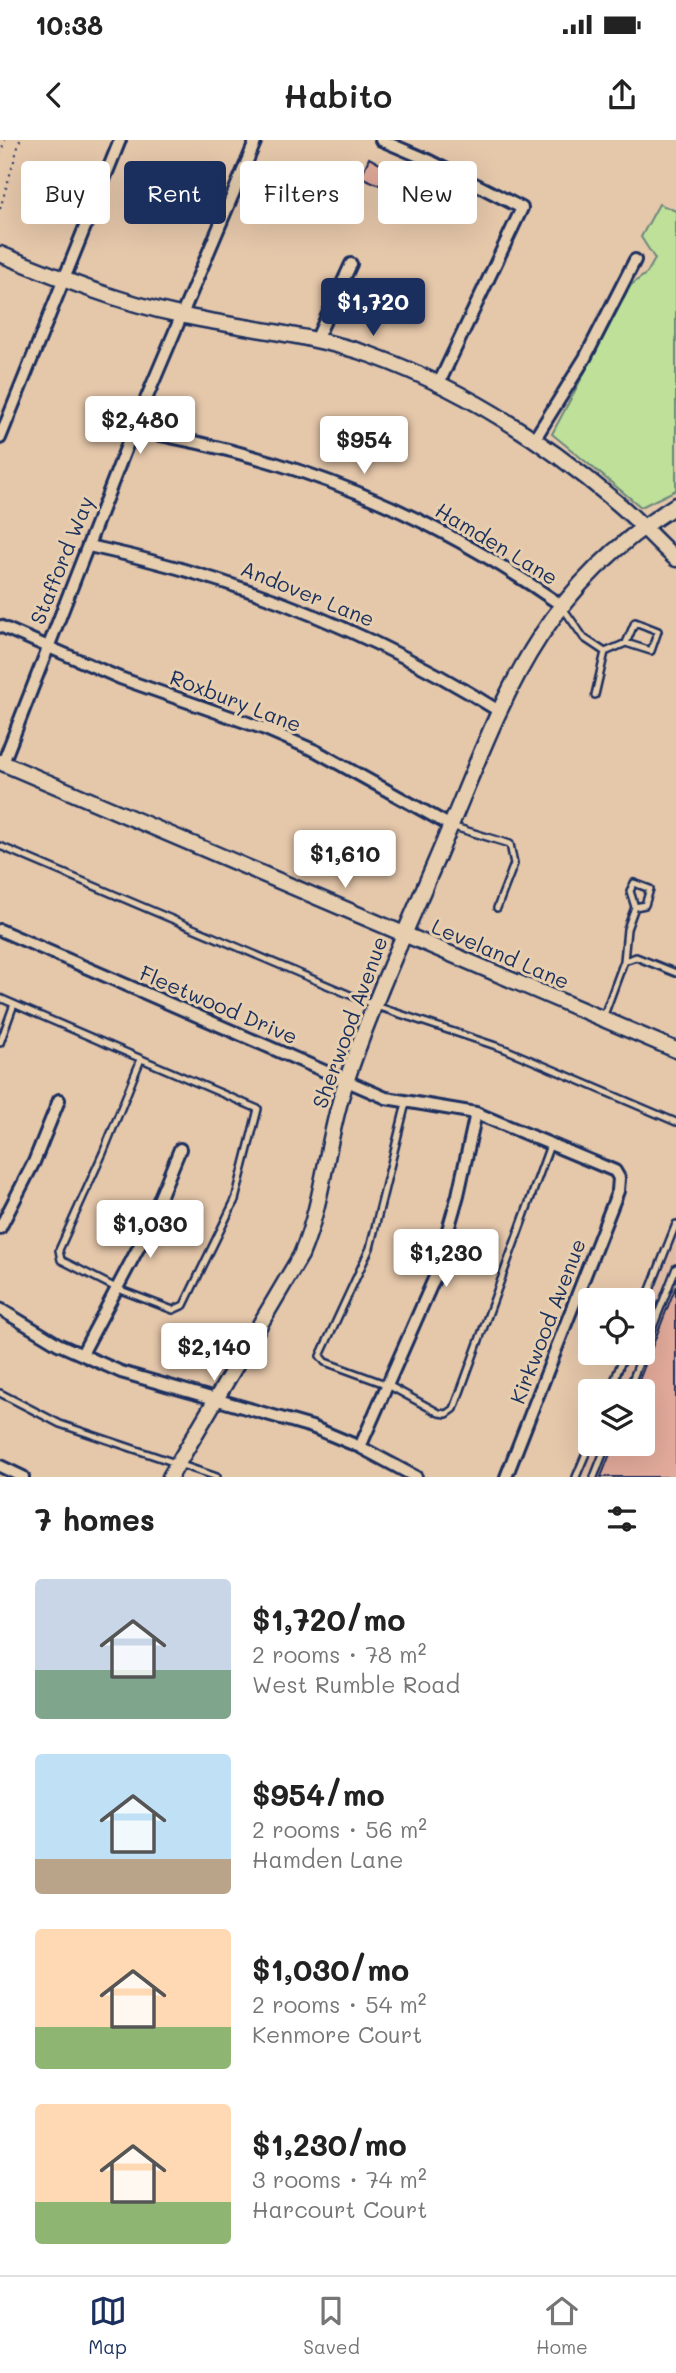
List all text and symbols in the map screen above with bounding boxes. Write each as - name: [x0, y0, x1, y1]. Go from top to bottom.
- text: 10:38: [35, 8, 103, 42]
- text: Habito: [284, 74, 392, 116]
- icon: back: [35, 76, 73, 114]
- icon: share: [603, 76, 641, 114]
- chip: Buy: [21, 161, 110, 224]
- chip: Rent: [124, 161, 226, 224]
- chip: Filters: [240, 161, 364, 224]
- chip: New: [378, 161, 477, 224]
- pin: $1,720: [316, 278, 430, 338]
- text: $1,720: [337, 286, 409, 316]
- pin: $2,480: [83, 396, 197, 456]
- text: $2,480: [101, 404, 179, 434]
- pin: $954: [323, 416, 405, 476]
- text: $954: [336, 424, 392, 454]
- street label: Stafford Way: [23, 492, 99, 628]
- street label: Hamden Lane: [431, 496, 563, 590]
- street label: Andover Lane: [237, 554, 379, 632]
- street label: Roxbury Lane: [167, 663, 305, 737]
- pin: $1,610: [288, 830, 402, 890]
- text: $1,610: [310, 838, 380, 868]
- street label: Leveland Lane: [428, 912, 574, 994]
- street label: Sherwood Avenue: [305, 932, 393, 1112]
- street label: Fleetwood Drive: [136, 959, 302, 1049]
- pin: $1,030: [93, 1200, 207, 1260]
- text: $1,030: [113, 1208, 187, 1238]
- pin: $1,230: [389, 1230, 503, 1289]
- street label: Kirkwood Avenue: [503, 1235, 591, 1407]
- text: $1,230: [410, 1237, 482, 1267]
- map controls: [578, 1288, 655, 1456]
- button: locate: [578, 1288, 655, 1365]
- pin: $2,140: [157, 1324, 271, 1383]
- text: $2,140: [177, 1331, 251, 1361]
- button: layers: [578, 1379, 655, 1456]
- text: 7 homes: [35, 1499, 155, 1539]
- icon: filters: [603, 1500, 641, 1538]
- text: $1,720/mo: [252, 1599, 405, 1639]
- icon: home: [91, 1607, 175, 1691]
- text: 2 rooms · 78 m²: [252, 1639, 426, 1669]
- text: West Rumble Road: [252, 1669, 460, 1699]
- text: $954/mo: [252, 1774, 385, 1814]
- icon: home: [91, 1782, 175, 1866]
- text: 2 rooms · 56 m²: [252, 1814, 427, 1844]
- text: Hamden Lane: [252, 1844, 403, 1874]
- text: $1,030/mo: [252, 1949, 409, 1989]
- icon: home: [91, 1957, 175, 2041]
- text: 2 rooms · 54 m²: [252, 1989, 427, 2019]
- text: Kenmore Court: [252, 2019, 422, 2049]
- text: $1,230/mo: [252, 2124, 407, 2164]
- icon: home: [91, 2132, 175, 2216]
- text: 3 rooms · 74 m²: [252, 2164, 427, 2194]
- text: Harcourt Court: [252, 2194, 427, 2224]
- tab: Map: [88, 2292, 127, 2359]
- tab: Saved: [303, 2292, 360, 2359]
- tab: Home: [536, 2292, 588, 2359]

